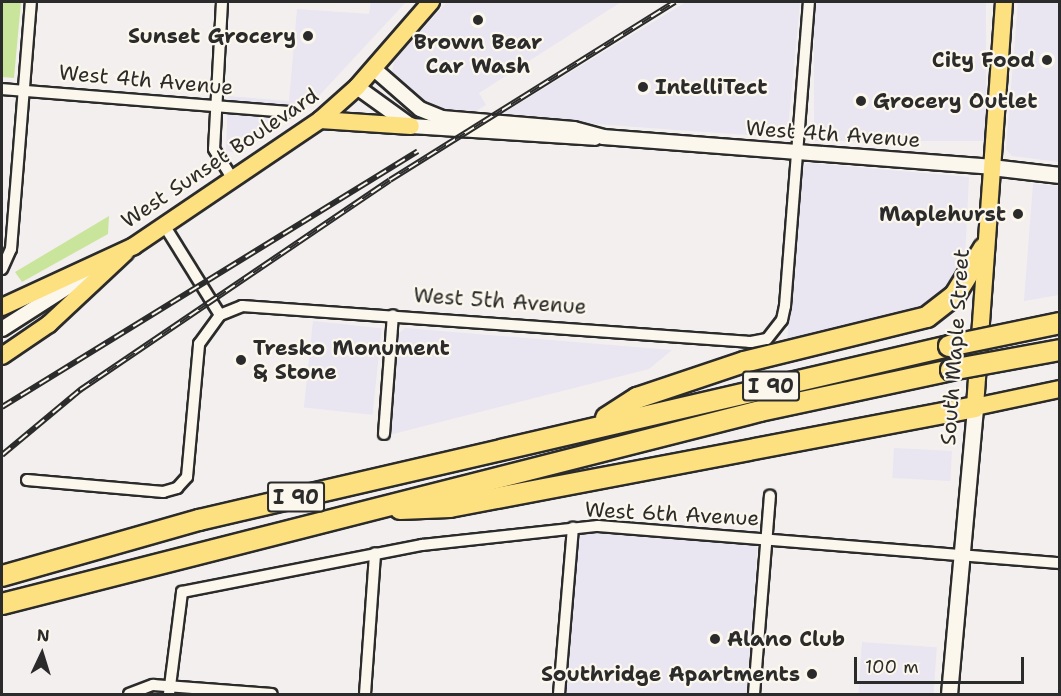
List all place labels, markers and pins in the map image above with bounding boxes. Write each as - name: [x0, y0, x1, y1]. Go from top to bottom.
- marker: Brown Bear Car Wash: [471, 13, 485, 27]
- place label: Sunset Grocery: [128, 23, 296, 49]
- marker: Sunset Grocery: [301, 29, 315, 43]
- place label: Brown Bear Car Wash: [414, 29, 542, 79]
- place label: City Food: [932, 47, 1035, 73]
- marker: City Food: [1040, 53, 1054, 67]
- place label: IntelliTect: [655, 74, 767, 100]
- marker: IntelliTect: [636, 80, 650, 94]
- place label: Grocery Outlet: [873, 88, 1037, 114]
- marker: Grocery Outlet: [854, 94, 868, 108]
- place label: Maplehurst: [879, 201, 1006, 227]
- marker: Maplehurst: [1011, 207, 1025, 221]
- place label: Tresko Monument & Stone: [253, 335, 450, 385]
- marker: Tresko Monument & Stone: [234, 353, 248, 367]
- place label: Alano Club: [727, 626, 845, 652]
- marker: Alano Club: [708, 632, 722, 646]
- place label: Southridge Apartments: [541, 661, 800, 687]
- marker: Southridge Apartments: [805, 667, 819, 681]

